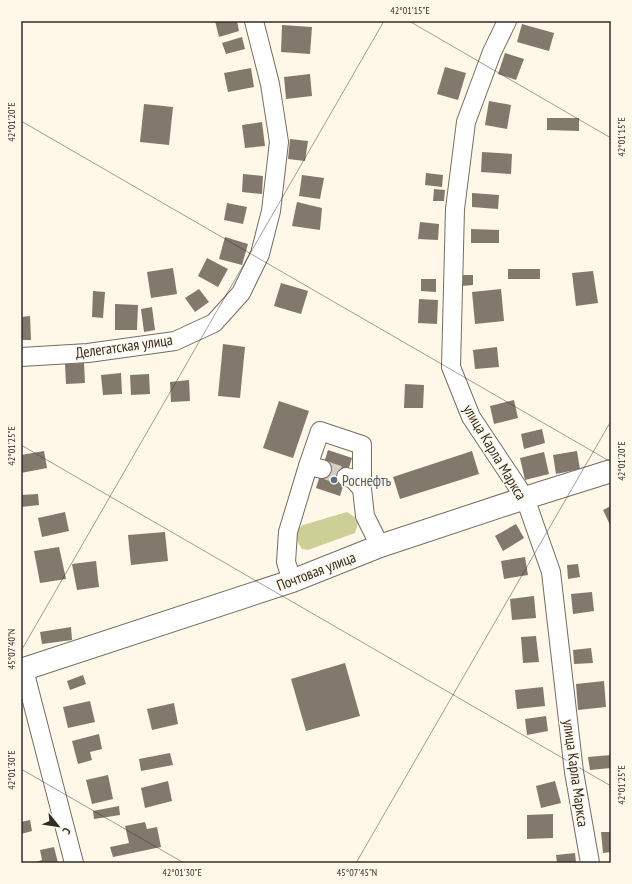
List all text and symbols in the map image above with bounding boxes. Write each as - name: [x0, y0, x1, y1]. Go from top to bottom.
- text: 42°01'15"E: [390, 4, 430, 17]
- text: 42°01'20"E: [5, 102, 18, 142]
- text: 42°01'15"E: [615, 117, 628, 157]
- street label: Делегатская улица: [74, 330, 174, 362]
- street label: улица Карла Маркса: [459, 401, 531, 503]
- text: 42°01'25"E: [5, 426, 18, 466]
- text: 42°01'20"E: [615, 441, 628, 481]
- place label: Роснефть: [342, 471, 392, 490]
- marker: Роснефть: [329, 475, 339, 485]
- street label: Почтовая улица: [274, 547, 358, 595]
- text: 45°07'40"N: [5, 629, 18, 669]
- street label: улица Карла Маркса: [559, 718, 593, 828]
- text: 42°01'30"E: [5, 750, 18, 790]
- text: 42°01'25"E: [615, 765, 628, 805]
- north arrow: [38, 806, 78, 846]
- text: С: [59, 825, 74, 837]
- text: 42°01'30"E: [162, 866, 202, 879]
- text: 45°07'45"N: [337, 866, 377, 879]

